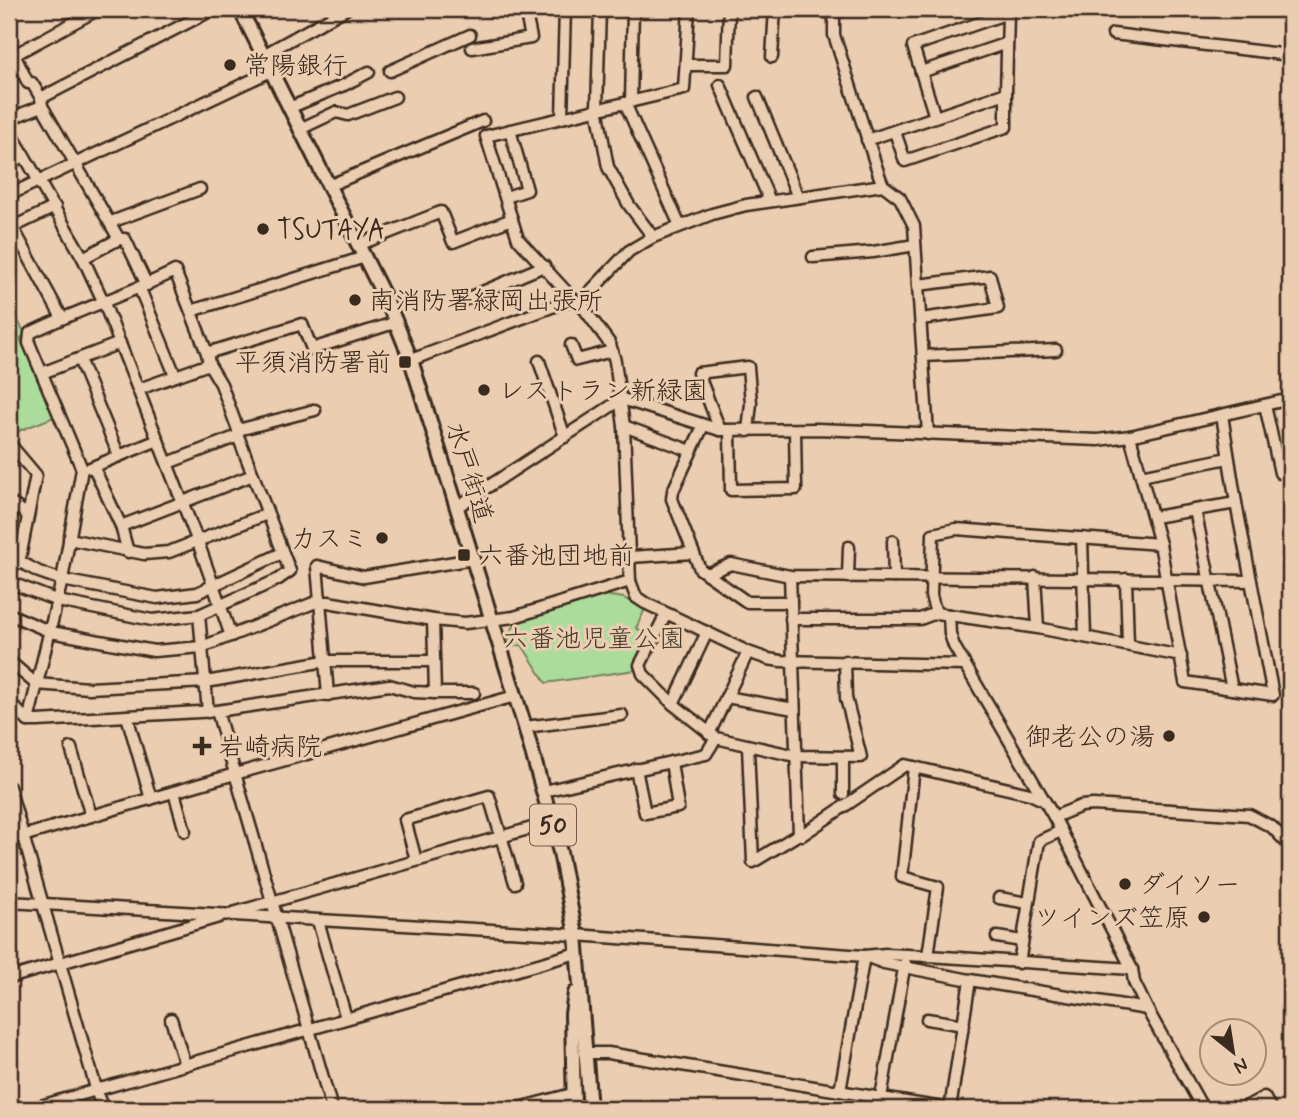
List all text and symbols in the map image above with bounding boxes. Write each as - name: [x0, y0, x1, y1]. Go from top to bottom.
- place label: 常陽銀行: [244, 50, 348, 84]
- marker: 常陽銀行: [222, 57, 238, 73]
- place label: TSUTAYA: [277, 214, 385, 248]
- marker: TSUTAYA: [255, 221, 271, 237]
- place label: 南消防署緑岡出張所: [369, 285, 603, 319]
- marker: 南消防署緑岡出張所: [347, 292, 363, 308]
- place label: 平須消防署前: [235, 347, 391, 381]
- marker: 平須消防署前: [397, 354, 413, 370]
- place label: レストラン新緑園: [498, 375, 708, 409]
- marker: レストラン新緑園: [476, 382, 492, 398]
- street label: 水戸街道: [437, 418, 500, 527]
- place label: カスミ: [291, 523, 368, 557]
- marker: カスミ: [374, 530, 390, 546]
- place label: 六番池団地前: [478, 540, 634, 574]
- marker: 六番池団地前: [456, 547, 472, 563]
- park label: 六番池児童公園: [503, 623, 685, 657]
- place label: 御老公の湯: [1025, 721, 1155, 755]
- marker: 御老公の湯: [1161, 728, 1177, 744]
- place label: 岩崎病院: [218, 731, 322, 765]
- marker: 岩崎病院: [192, 736, 212, 756]
- road number: 50: [530, 804, 576, 846]
- place label: ダイソー: [1139, 869, 1240, 903]
- marker: ダイソー: [1117, 876, 1133, 892]
- place label: ツインズ笠原: [1034, 902, 1190, 936]
- marker: ツインズ笠原: [1196, 909, 1212, 925]
- north arrow: [1198, 1016, 1268, 1086]
- text: N: [1229, 1051, 1252, 1079]

